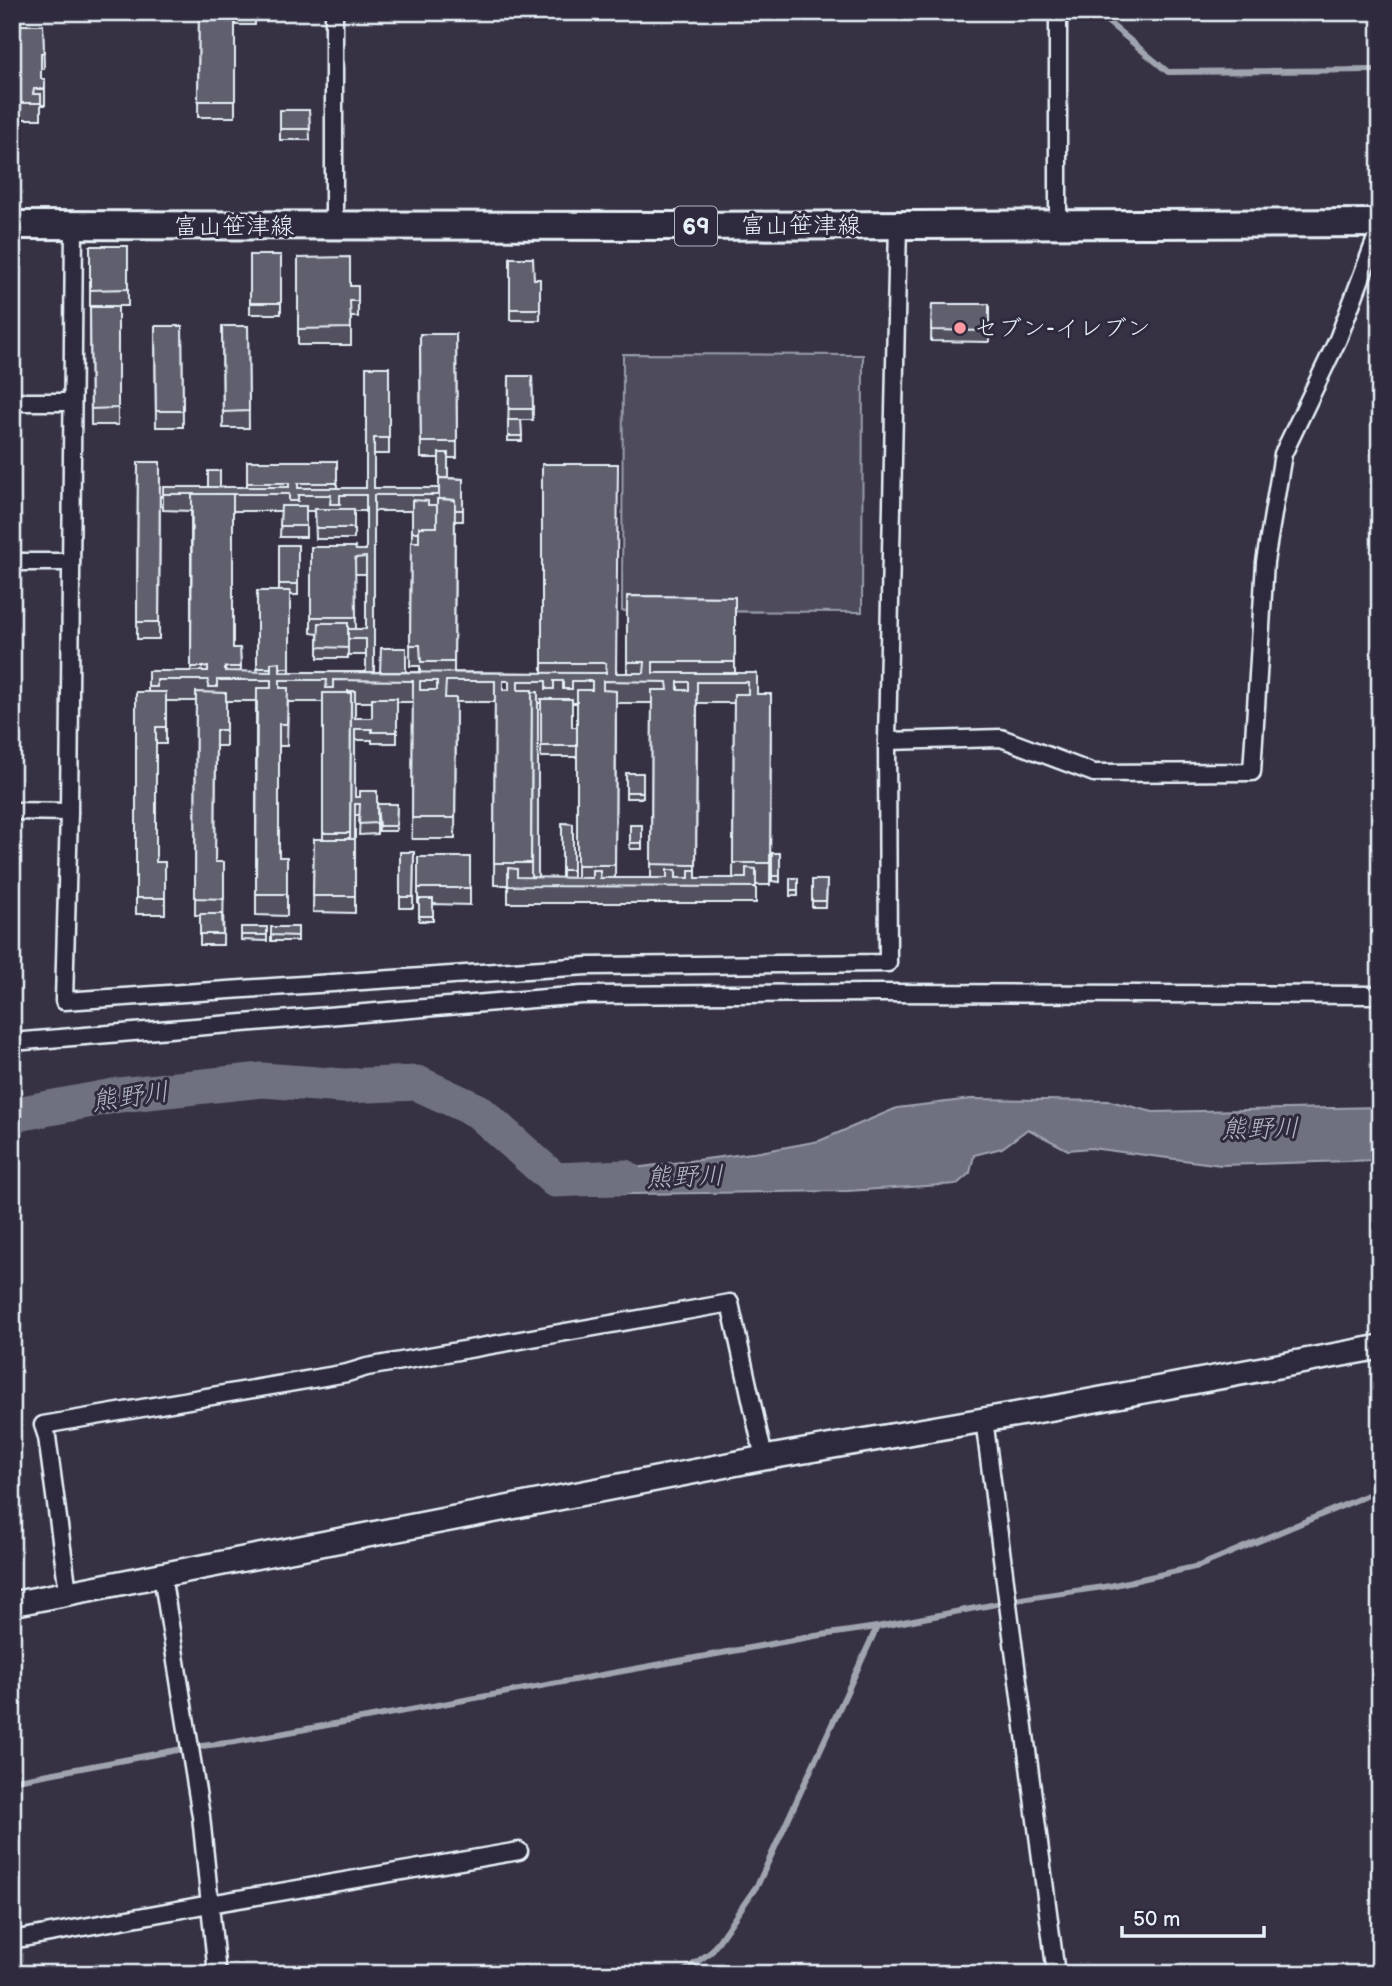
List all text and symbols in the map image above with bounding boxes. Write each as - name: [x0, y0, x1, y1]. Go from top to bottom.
- road number: 69: [675, 206, 717, 246]
- street label: 富山笹津線: [741, 211, 861, 240]
- street label: 富山笹津線: [174, 212, 294, 241]
- place label: セブン-イレブン: [974, 314, 1151, 343]
- marker: セブン-イレブン: [952, 320, 968, 336]
- water label: 熊野川: [89, 1077, 171, 1118]
- water label: 熊野川: [1221, 1113, 1299, 1146]
- water label: 熊野川: [646, 1161, 725, 1194]
- scale bar: [1122, 1895, 1264, 1939]
- text: 50 m: [1133, 1907, 1180, 1932]

